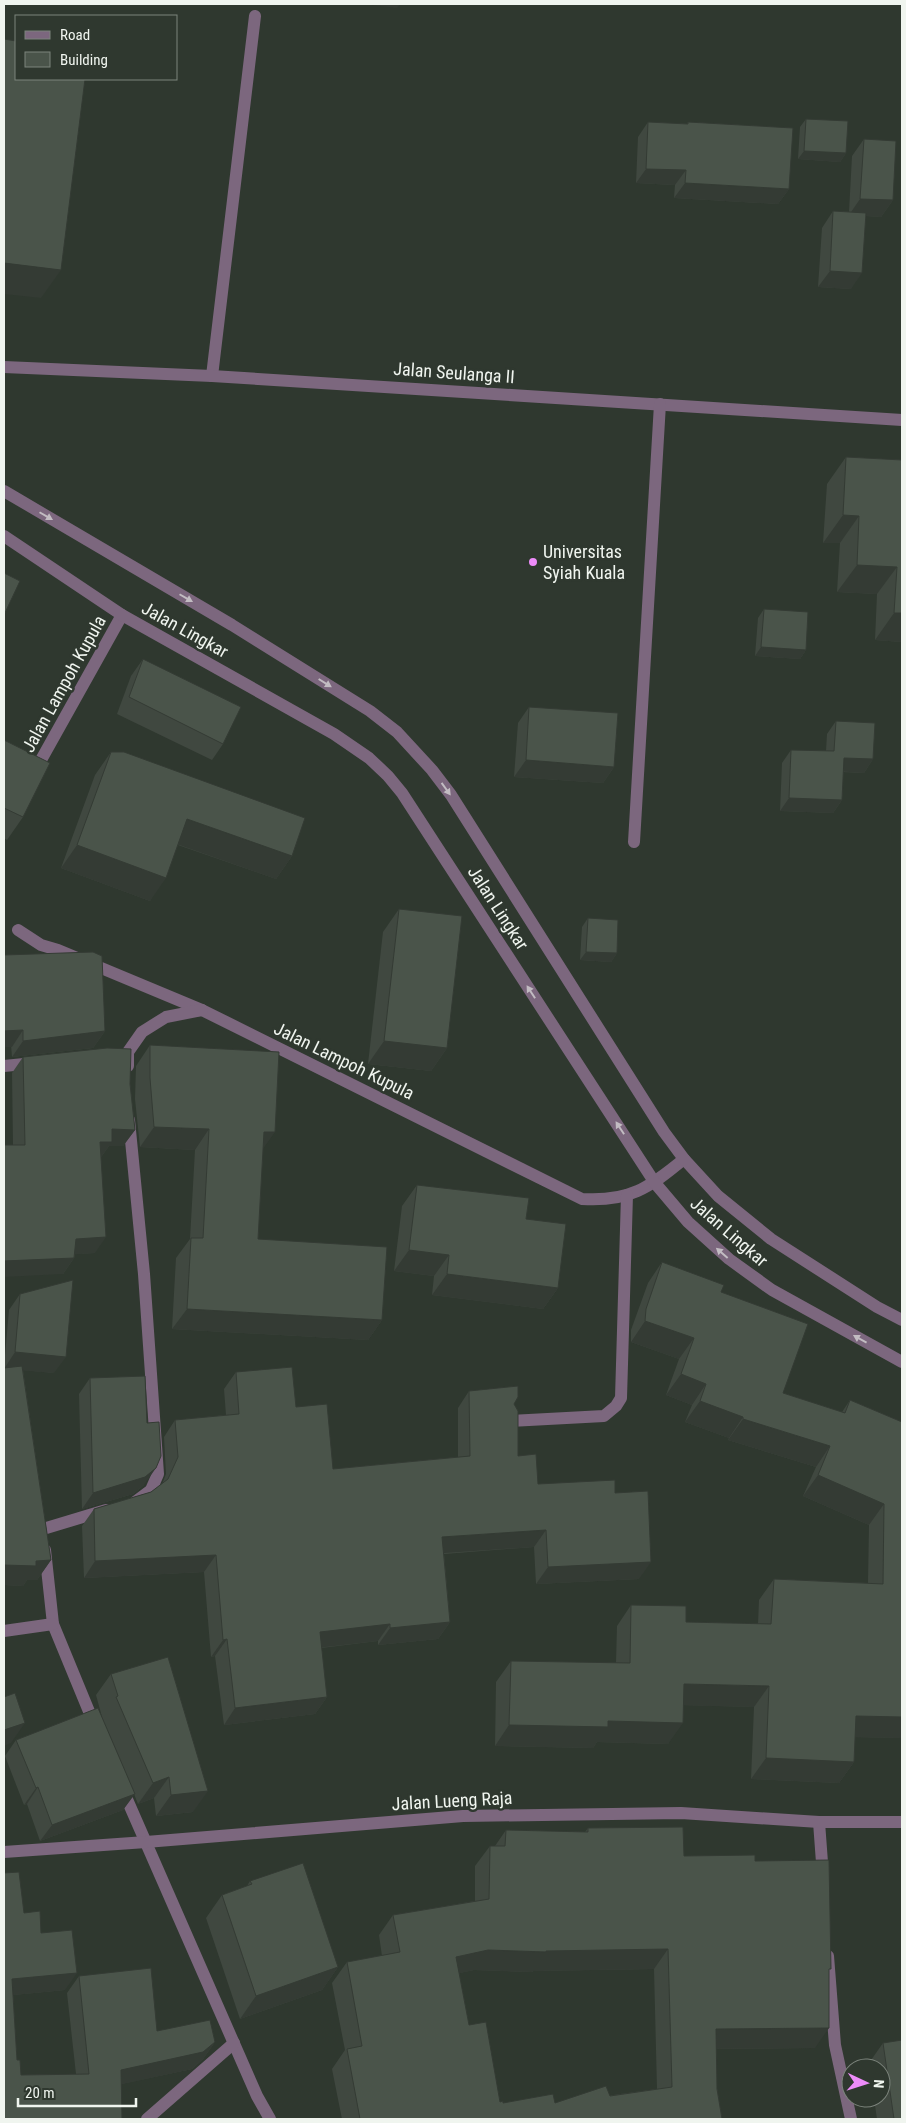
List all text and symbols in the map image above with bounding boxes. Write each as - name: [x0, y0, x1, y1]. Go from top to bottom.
- legend: [15, 15, 178, 80]
- text: Road: [60, 26, 90, 44]
- text: Building: [60, 51, 108, 69]
- street label: Jalan Seulanga II: [393, 358, 515, 387]
- one-way arrow: [38, 512, 53, 520]
- place label: Universitas Syiah Kuala: [543, 541, 625, 583]
- marker: Universitas Syiah Kuala: [527, 556, 539, 568]
- one-way arrow: [180, 594, 193, 603]
- street label: Jalan Lingkar: [138, 597, 233, 662]
- street label: Jalan Lampoh Kupula: [17, 612, 110, 756]
- one-way arrow: [318, 678, 331, 687]
- one-way arrow: [441, 782, 451, 796]
- street label: Jalan Lingkar: [464, 862, 533, 954]
- one-way arrow: [526, 985, 536, 999]
- street label: Jalan Lampoh Kupula: [271, 1018, 418, 1104]
- one-way arrow: [615, 1121, 625, 1134]
- street label: Jalan Lingkar: [686, 1192, 773, 1271]
- one-way arrow: [716, 1247, 729, 1258]
- one-way arrow: [852, 1335, 867, 1343]
- street label: Jalan Lueng Raja: [391, 1787, 513, 1814]
- north arrow: [841, 2058, 891, 2108]
- scale bar: [18, 2076, 135, 2108]
- text: N: [871, 2079, 887, 2089]
- text: 20 m: [25, 2084, 55, 2102]

